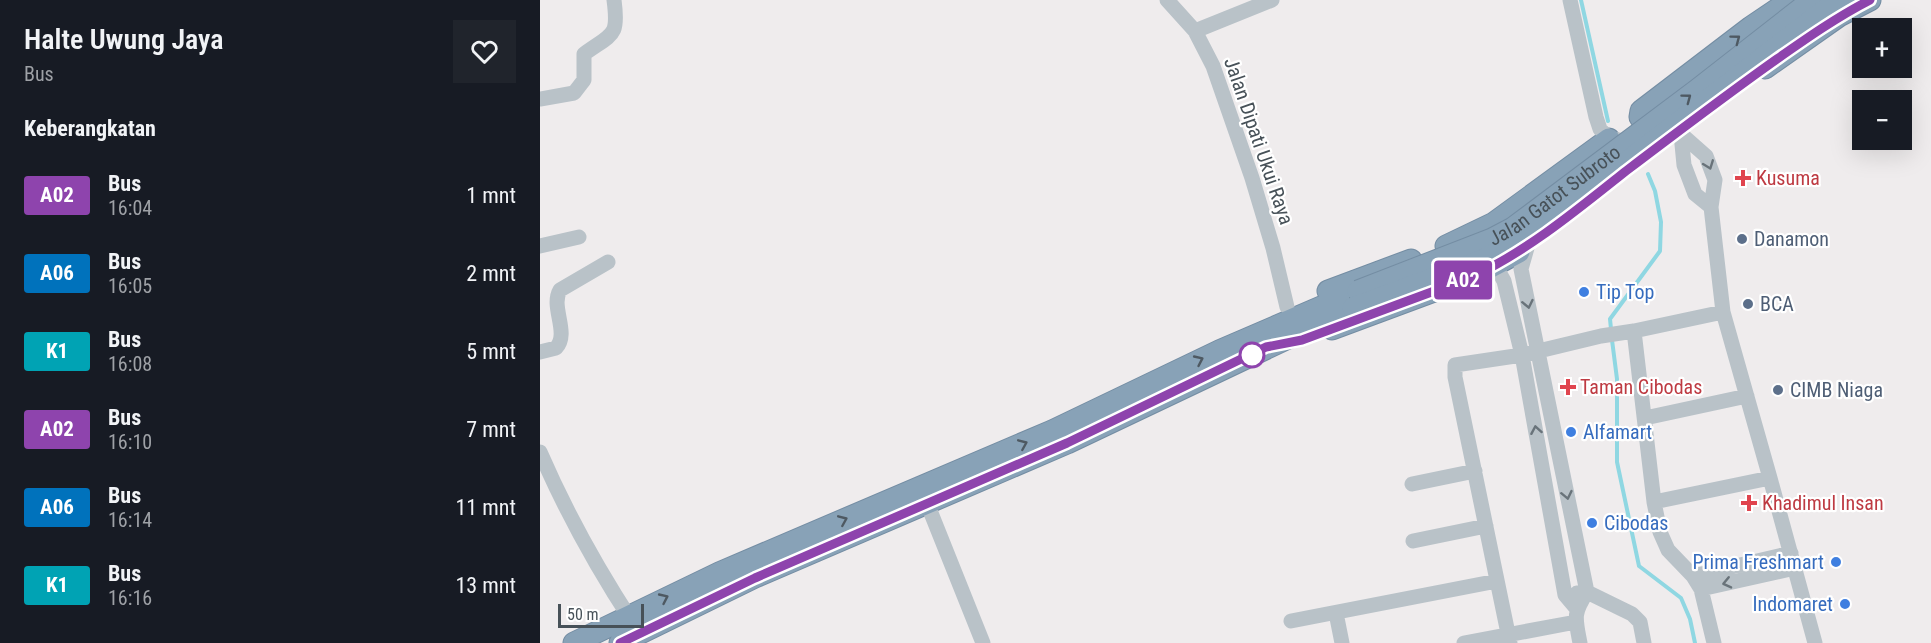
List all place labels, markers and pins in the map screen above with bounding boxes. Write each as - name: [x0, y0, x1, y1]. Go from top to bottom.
- place label: Kusuma: [1756, 166, 1820, 190]
- marker: Kusuma: [1734, 169, 1752, 187]
- place label: Danamon: [1754, 227, 1829, 251]
- marker: Danamon: [1735, 232, 1749, 246]
- place label: Tip Top: [1596, 280, 1654, 304]
- marker: Tip Top: [1577, 285, 1591, 299]
- place label: BCA: [1760, 292, 1794, 316]
- marker: BCA: [1741, 297, 1755, 311]
- unlabelled marker: [1239, 342, 1265, 368]
- place label: Taman Cibodas: [1580, 375, 1702, 399]
- place label: CIMB Niaga: [1790, 378, 1883, 402]
- marker: Taman Cibodas: [1561, 380, 1575, 394]
- marker: CIMB Niaga: [1771, 383, 1785, 397]
- place label: Alfamart: [1583, 420, 1652, 444]
- marker: Alfamart: [1564, 425, 1578, 439]
- place label: Khadimul Insan: [1762, 491, 1884, 515]
- marker: Khadimul Insan: [1740, 494, 1758, 512]
- place label: Cibodas: [1604, 511, 1668, 535]
- marker: Cibodas: [1585, 516, 1599, 530]
- place label: Prima Freshmart: [1692, 550, 1824, 574]
- marker: Prima Freshmart: [1829, 555, 1843, 569]
- place label: Indomaret: [1753, 592, 1833, 616]
- marker: Indomaret: [1838, 597, 1852, 611]

